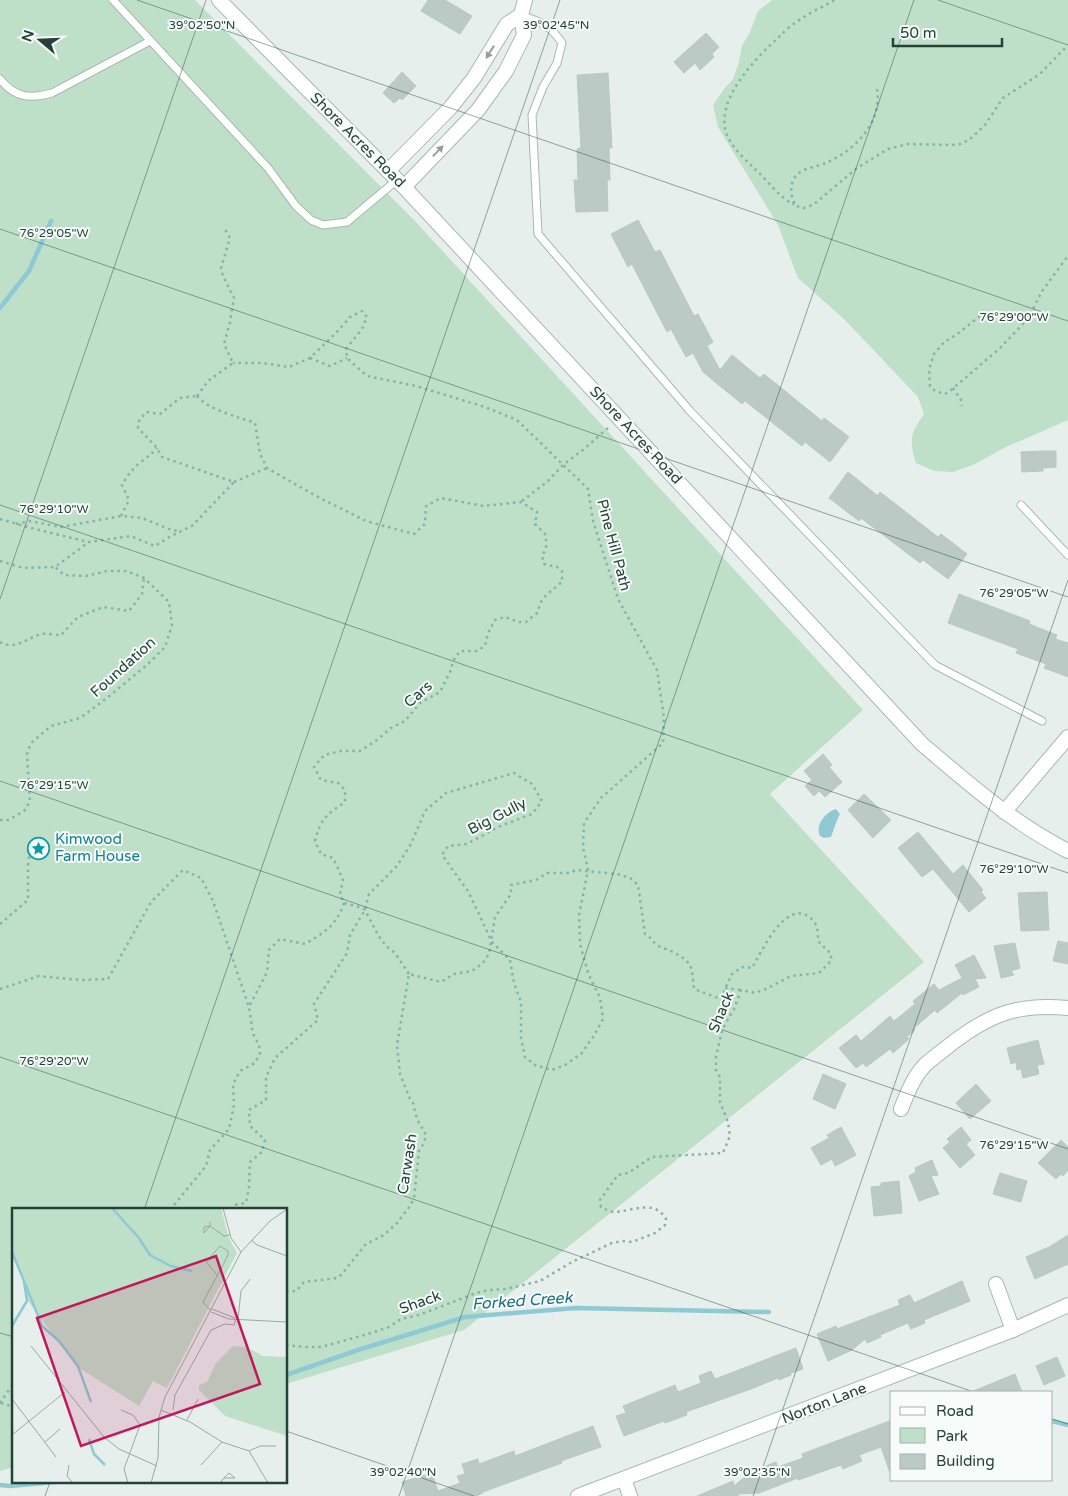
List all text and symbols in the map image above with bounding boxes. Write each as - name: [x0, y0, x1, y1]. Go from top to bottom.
- north arrow: [15, 15, 65, 65]
- scale bar: [893, 15, 1002, 47]
- text: 39°02'50"N: [169, 18, 236, 32]
- text: 39°02'45"N: [523, 18, 590, 32]
- text: 50 m: [900, 24, 937, 42]
- text: N: [18, 28, 38, 44]
- one-way arrow: [485, 45, 495, 58]
- street label: Shore Acres Road: [307, 89, 409, 191]
- one-way arrow: [432, 146, 444, 158]
- text: 76°29'05"W: [19, 226, 89, 240]
- text: 76°29'00"W: [979, 310, 1049, 324]
- street label: Shore Acres Road: [586, 382, 686, 488]
- street label: Pine Hill Path: [593, 497, 635, 593]
- text: 76°29'10"W: [19, 502, 89, 516]
- text: 76°29'05"W: [979, 586, 1049, 600]
- street label: Foundation: [87, 633, 159, 701]
- street label: Cars: [400, 677, 436, 711]
- text: 76°29'15"W: [19, 778, 89, 792]
- street label: Big Gully: [465, 794, 529, 838]
- place label: Kimwood Farm House: [55, 830, 140, 865]
- place icon: Kimwood Farm House: [27, 836, 51, 860]
- text: 76°29'10"W: [979, 862, 1049, 876]
- street label: Shack: [704, 989, 738, 1035]
- text: 76°29'20"W: [19, 1054, 89, 1068]
- street label: Carwash: [393, 1132, 421, 1196]
- text: 76°29'15"W: [979, 1138, 1049, 1152]
- inset map: [12, 1208, 288, 1484]
- street label: Shack: [397, 1286, 443, 1318]
- water label: Forked Creek: [471, 1287, 574, 1314]
- street label: Norton Lane: [779, 1379, 869, 1427]
- legend: [890, 1391, 1053, 1481]
- text: Road: [936, 1402, 974, 1420]
- text: Park: [936, 1427, 968, 1445]
- text: Building: [936, 1452, 995, 1470]
- text: 39°02'40"N: [370, 1465, 437, 1479]
- text: 39°02'35"N: [724, 1465, 791, 1479]

